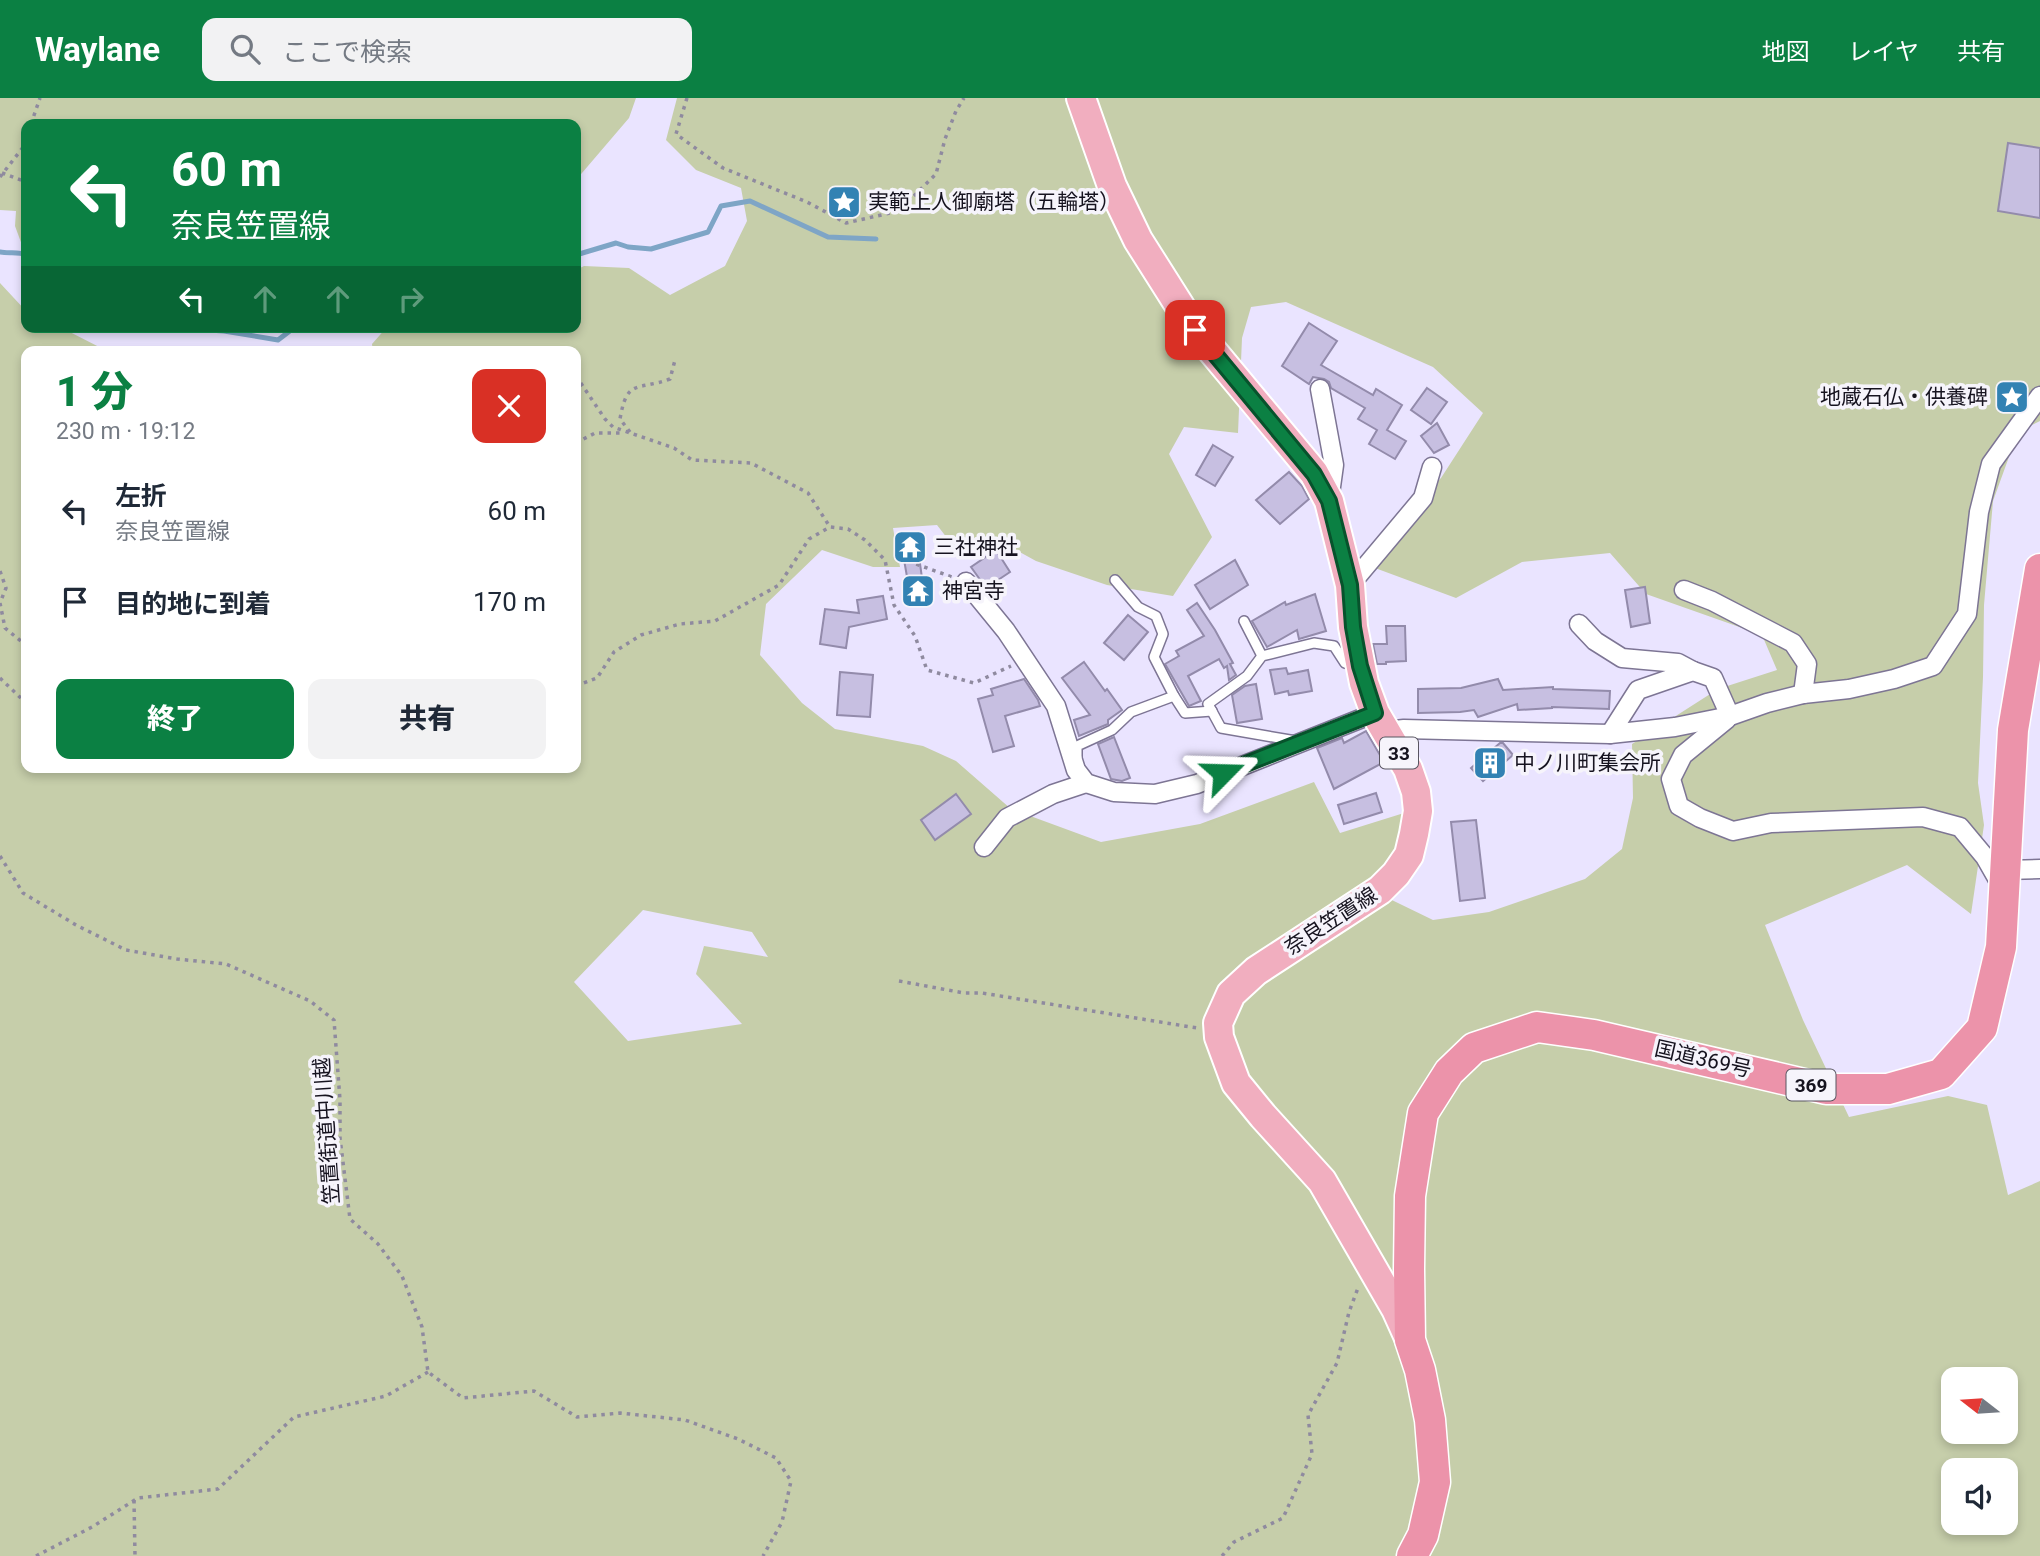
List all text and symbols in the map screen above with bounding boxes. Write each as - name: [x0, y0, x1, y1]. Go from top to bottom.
- search box: [202, 18, 692, 81]
- text: Waylane: [35, 30, 160, 69]
- icon: search: [226, 30, 264, 68]
- text: ここで検索: [282, 37, 412, 67]
- text: 地図: [1762, 38, 1810, 66]
- text: レイヤ: [1848, 38, 1919, 66]
- text: 共有: [1957, 38, 2005, 66]
- text: 60 m: [171, 141, 282, 198]
- icon: left: [56, 147, 147, 238]
- place icon: 実範上人御廟塔（五輪塔）: [825, 183, 863, 221]
- place label: 実範上人御廟塔（五輪塔）: [868, 190, 1120, 214]
- text: 奈良笠置線: [171, 207, 331, 245]
- icon: left: [173, 280, 211, 318]
- icon: ahead: [246, 280, 284, 318]
- icon: ahead: [319, 280, 357, 318]
- icon: right: [392, 280, 430, 318]
- pin: [1165, 300, 1225, 360]
- icon: arrive: [1176, 311, 1214, 349]
- text: 1 分: [56, 367, 133, 416]
- button: close: [472, 369, 546, 443]
- place icon: 地蔵石仏・供養碑: [1993, 378, 2031, 416]
- place label: 地蔵石仏・供養碑: [1820, 385, 1988, 409]
- text: 230 m · 19:12: [56, 418, 195, 445]
- text: 左折: [115, 481, 167, 511]
- icon: left: [56, 492, 94, 530]
- text: 60 m: [488, 496, 546, 526]
- text: 奈良笠置線: [115, 518, 230, 545]
- temple icon: 三社神社: [891, 528, 929, 566]
- place label: 三社神社: [934, 535, 1018, 559]
- temple icon: 神宮寺: [899, 572, 937, 610]
- place label: 神宮寺: [942, 579, 1005, 603]
- icon: arrive: [56, 583, 94, 621]
- text: 170 m: [473, 587, 546, 617]
- text: 目的地に到着: [115, 589, 271, 619]
- button: 終了: [56, 679, 294, 759]
- button: 共有: [308, 679, 546, 759]
- position arrow: [1186, 736, 1260, 810]
- road number: 33: [1380, 738, 1418, 768]
- building icon: 中ノ川町集会所: [1471, 744, 1509, 782]
- place label: 中ノ川町集会所: [1514, 751, 1661, 775]
- street label: 奈良笠置線: [1280, 882, 1382, 960]
- street label: 国道369号: [1652, 1036, 1754, 1082]
- street label: 笠置街道中川越: [310, 1057, 344, 1205]
- road number: 369: [1786, 1070, 1836, 1100]
- north arrow: [1941, 1367, 2018, 1444]
- map controls: [1941, 1367, 2018, 1535]
- button: sound: [1941, 1458, 2018, 1535]

